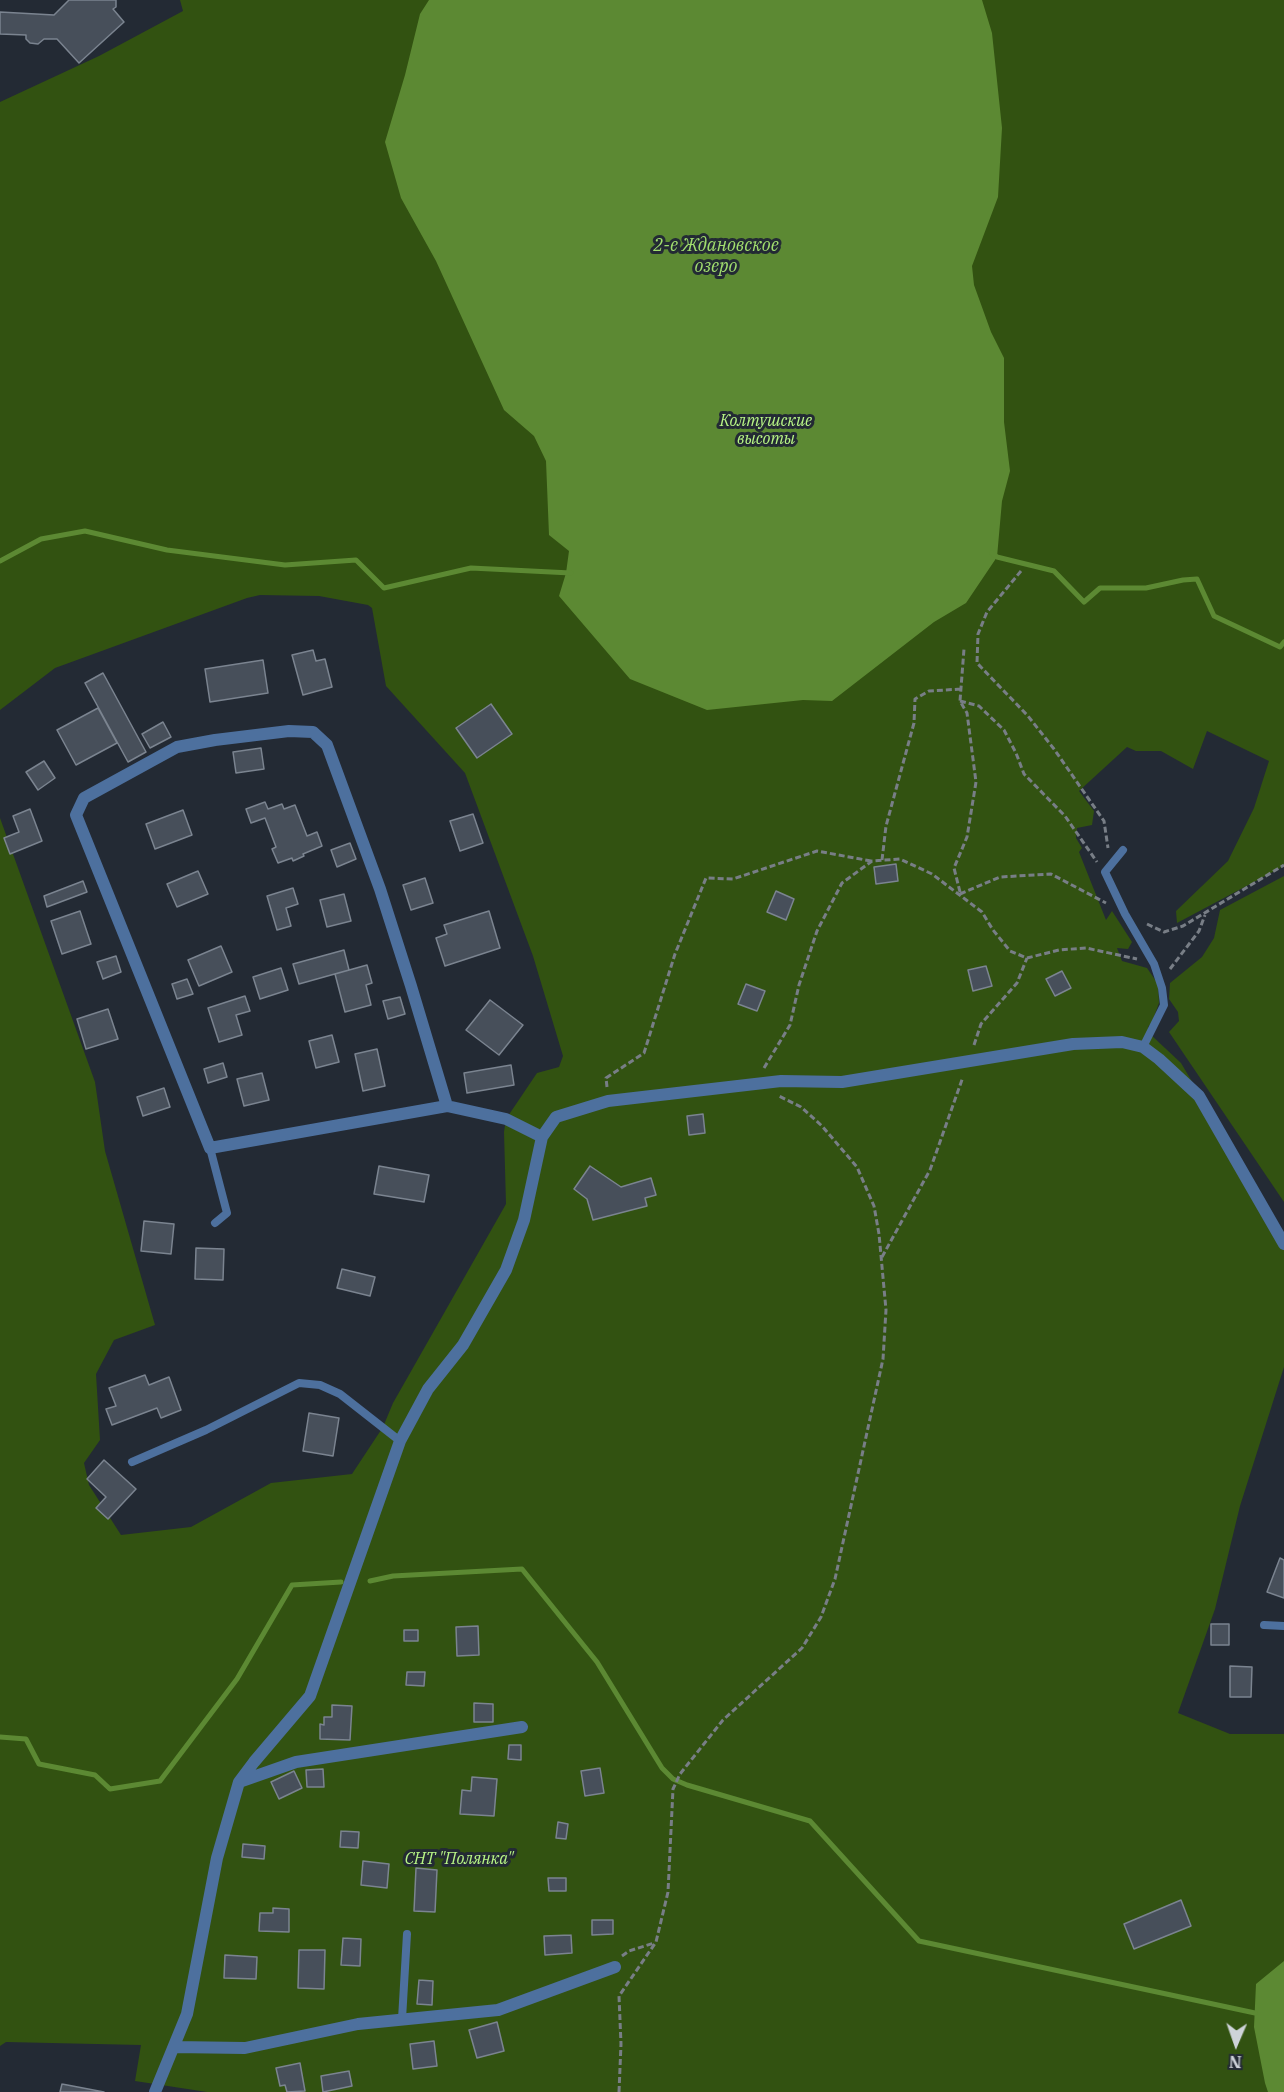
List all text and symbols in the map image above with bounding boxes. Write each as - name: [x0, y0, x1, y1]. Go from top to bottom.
- water label: 2-е Ждановское озеро: [653, 235, 779, 278]
- park label: Колтушские высоты: [720, 411, 812, 449]
- park label: СНТ "Полянка": [405, 1849, 513, 1869]
- north arrow: [1206, 2014, 1266, 2074]
- text: N: [1229, 2052, 1242, 2072]

